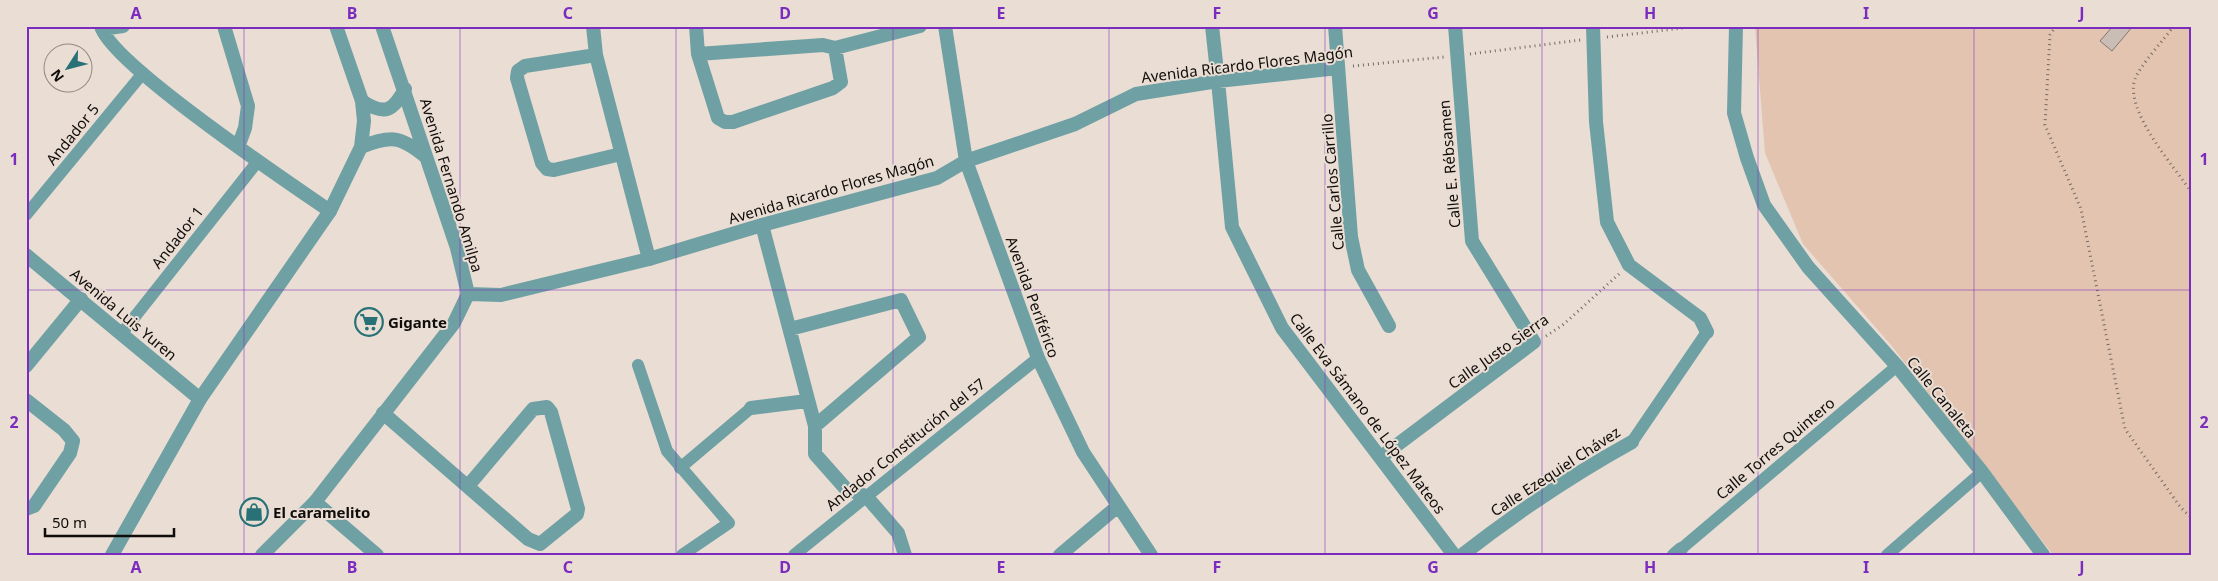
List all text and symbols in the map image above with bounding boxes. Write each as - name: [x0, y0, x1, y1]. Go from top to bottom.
- text: A: [130, 2, 142, 24]
- text: B: [347, 2, 357, 24]
- text: C: [563, 2, 573, 24]
- text: D: [779, 2, 791, 24]
- text: E: [997, 2, 1006, 24]
- text: F: [1213, 2, 1221, 24]
- text: G: [1427, 2, 1439, 24]
- text: H: [1644, 2, 1656, 24]
- text: I: [1863, 2, 1869, 24]
- text: J: [2077, 2, 2085, 24]
- street label: Avenida Ricardo Flores Magón: [1140, 41, 1354, 87]
- north arrow: [42, 42, 92, 92]
- text: N: [46, 66, 68, 86]
- street label: Avenida Fernando Amilpa: [416, 96, 488, 274]
- street label: Andador 5: [41, 99, 103, 169]
- street label: Calle E. Rébsamen: [1433, 99, 1465, 229]
- street label: Calle Carlos Carrillo: [1316, 113, 1348, 251]
- text: 1: [9, 148, 19, 170]
- text: 1: [2199, 148, 2209, 170]
- street label: Avenida Ricardo Flores Magón: [726, 150, 936, 228]
- street label: Andador 1: [146, 202, 208, 272]
- street label: Avenida Periférico: [1002, 233, 1064, 361]
- street label: Avenida Luis Yuren: [66, 263, 182, 365]
- supermarket icon: Gigante: [354, 307, 384, 337]
- street label: Calle Eva Sámano de López Mateos: [1286, 308, 1450, 518]
- street label: Calle Justo Sierra: [1444, 309, 1552, 393]
- place label: Gigante: [388, 312, 447, 332]
- street label: Calle Canaleta: [1903, 352, 1981, 442]
- street label: Andador Constitución del 57: [821, 373, 989, 515]
- street label: Calle Torres Quintero: [1712, 392, 1838, 504]
- text: 2: [9, 411, 19, 433]
- text: 2: [2199, 411, 2209, 433]
- street label: Calle Ezequiel Chávez: [1486, 422, 1624, 520]
- shop icon: El caramelito: [239, 497, 269, 527]
- place label: El caramelito: [273, 502, 370, 522]
- scale bar: [45, 506, 174, 538]
- text: 50 m: [52, 512, 87, 532]
- text: A: [130, 556, 142, 578]
- text: B: [347, 556, 357, 578]
- text: C: [563, 556, 573, 578]
- text: D: [779, 556, 791, 578]
- text: E: [997, 556, 1006, 578]
- text: F: [1213, 556, 1221, 578]
- text: G: [1427, 556, 1439, 578]
- text: H: [1644, 556, 1656, 578]
- text: I: [1863, 556, 1869, 578]
- text: J: [2077, 556, 2085, 578]

